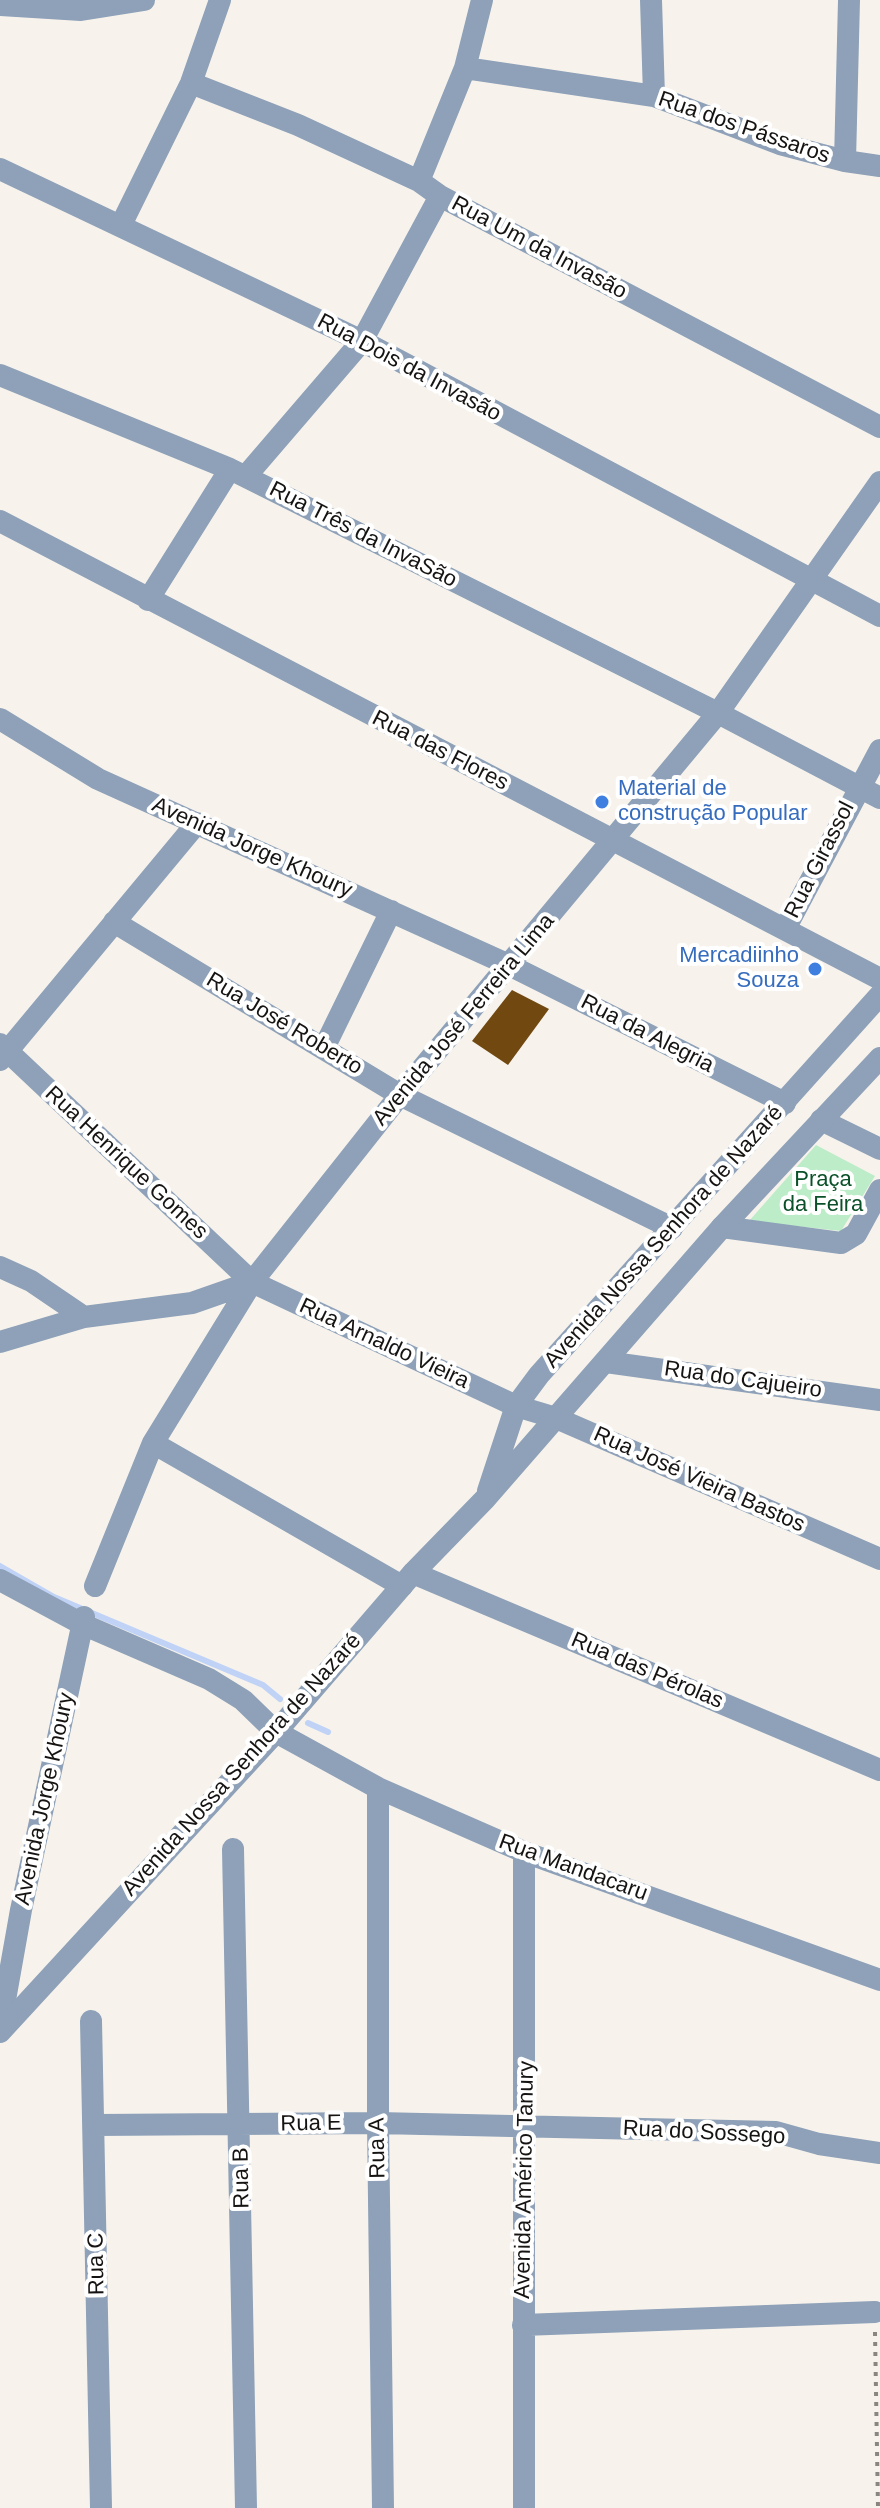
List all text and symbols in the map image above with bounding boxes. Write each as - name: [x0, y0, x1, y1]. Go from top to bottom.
- street label: Rua dos Pássaros: [655, 86, 833, 170]
- street label: Rua Um da Invasão: [447, 191, 631, 305]
- street label: Rua Dois da Invasão: [313, 308, 505, 428]
- street label: Rua Três da InvaSão: [265, 476, 461, 594]
- street label: Rua das Flores: [368, 705, 512, 797]
- place label: Material de construção Popular: [618, 776, 808, 828]
- street label: Avenida Jorge Khoury: [148, 792, 356, 904]
- marker: Material de construção Popular: [593, 793, 611, 811]
- street label: Rua Girassol: [779, 797, 861, 923]
- street label: Avenida José Ferreira Lima: [368, 909, 560, 1131]
- place label: Mercadiinho Souza: [679, 943, 799, 994]
- marker: Mercadiinho Souza: [806, 960, 824, 978]
- street label: Rua José Roberto: [201, 967, 367, 1081]
- street label: Rua da Alegria: [576, 989, 718, 1079]
- street label: Rua Henrique Gomes: [39, 1081, 213, 1245]
- street label: Avenida Nossa Senhora de Nazaré: [539, 1100, 789, 1374]
- park label: Praça da Feira: [783, 1167, 863, 1218]
- street label: Rua Arnaldo Vieira: [295, 1293, 473, 1395]
- street label: Rua do Cajueiro: [662, 1356, 824, 1404]
- street label: Rua José Vieira Bastos: [589, 1422, 809, 1538]
- street label: Rua das Pérolas: [567, 1627, 727, 1715]
- street label: Avenida Nossa Senhora de Nazaré: [117, 1628, 367, 1902]
- street label: Avenida Jorge Khoury: [10, 1691, 80, 1907]
- street label: Rua Mandacaru: [495, 1829, 651, 1907]
- street label: Avenida Américo Tanury: [510, 2061, 540, 2299]
- street label: Rua E: [280, 2110, 342, 2138]
- street label: Rua do Sossego: [622, 2116, 786, 2150]
- street label: Rua A: [364, 2117, 392, 2179]
- street label: Rua B: [228, 2147, 256, 2209]
- street label: Rua C: [83, 2233, 111, 2295]

